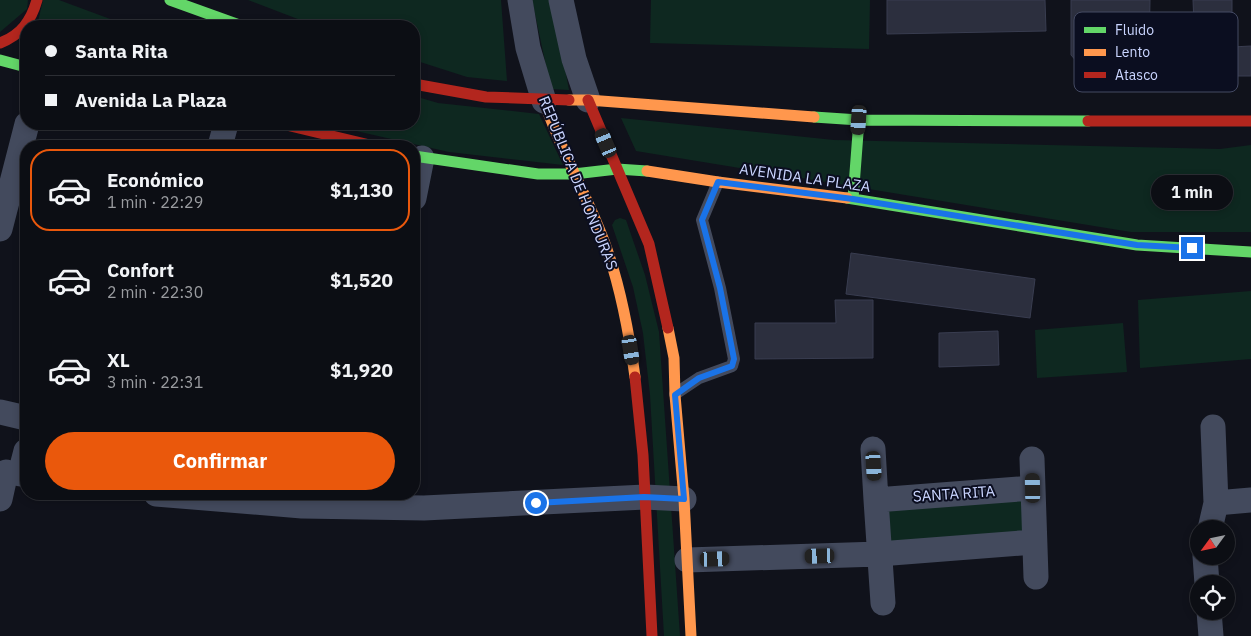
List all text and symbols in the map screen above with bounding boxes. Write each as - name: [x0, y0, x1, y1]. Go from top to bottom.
- legend: [1074, 12, 1238, 92]
- text: Fluido: [1115, 21, 1154, 39]
- text: Santa Rita: [75, 39, 168, 63]
- text: Lento: [1115, 43, 1150, 61]
- text: Atasco: [1115, 66, 1158, 84]
- text: Avenida La Plaza: [75, 88, 227, 112]
- street label: REPÚBLICA DE HONDURAS: [535, 93, 622, 272]
- car: [850, 105, 867, 135]
- car: [593, 126, 618, 160]
- street label: AVENIDA LA PLAZA: [738, 159, 872, 196]
- icon: car: [47, 168, 92, 213]
- text: Económico: [107, 168, 204, 192]
- callout: 1 min: [1151, 176, 1233, 210]
- text: $1,130: [330, 178, 393, 202]
- text: 1 min: [1171, 182, 1213, 202]
- text: 1 min · 22:29: [107, 192, 203, 212]
- route end: [1181, 237, 1203, 259]
- icon: car: [47, 258, 92, 303]
- text: Confort: [107, 258, 174, 282]
- text: $1,520: [330, 268, 393, 292]
- text: 2 min · 22:30: [107, 282, 203, 302]
- car: [621, 334, 640, 366]
- icon: car: [47, 348, 92, 393]
- text: XL: [107, 348, 130, 372]
- text: $1,920: [330, 358, 393, 382]
- text: 3 min · 22:31: [107, 372, 203, 392]
- button: Confirmar: [45, 432, 395, 490]
- car: [865, 451, 882, 481]
- car: [1025, 473, 1040, 503]
- street label: SANTA RITA: [912, 481, 996, 506]
- route start: [525, 492, 547, 514]
- north arrow: [1190, 520, 1235, 565]
- map controls: [1190, 520, 1235, 620]
- car: [804, 548, 835, 564]
- car: [699, 551, 730, 567]
- button: locate: [1190, 575, 1235, 620]

